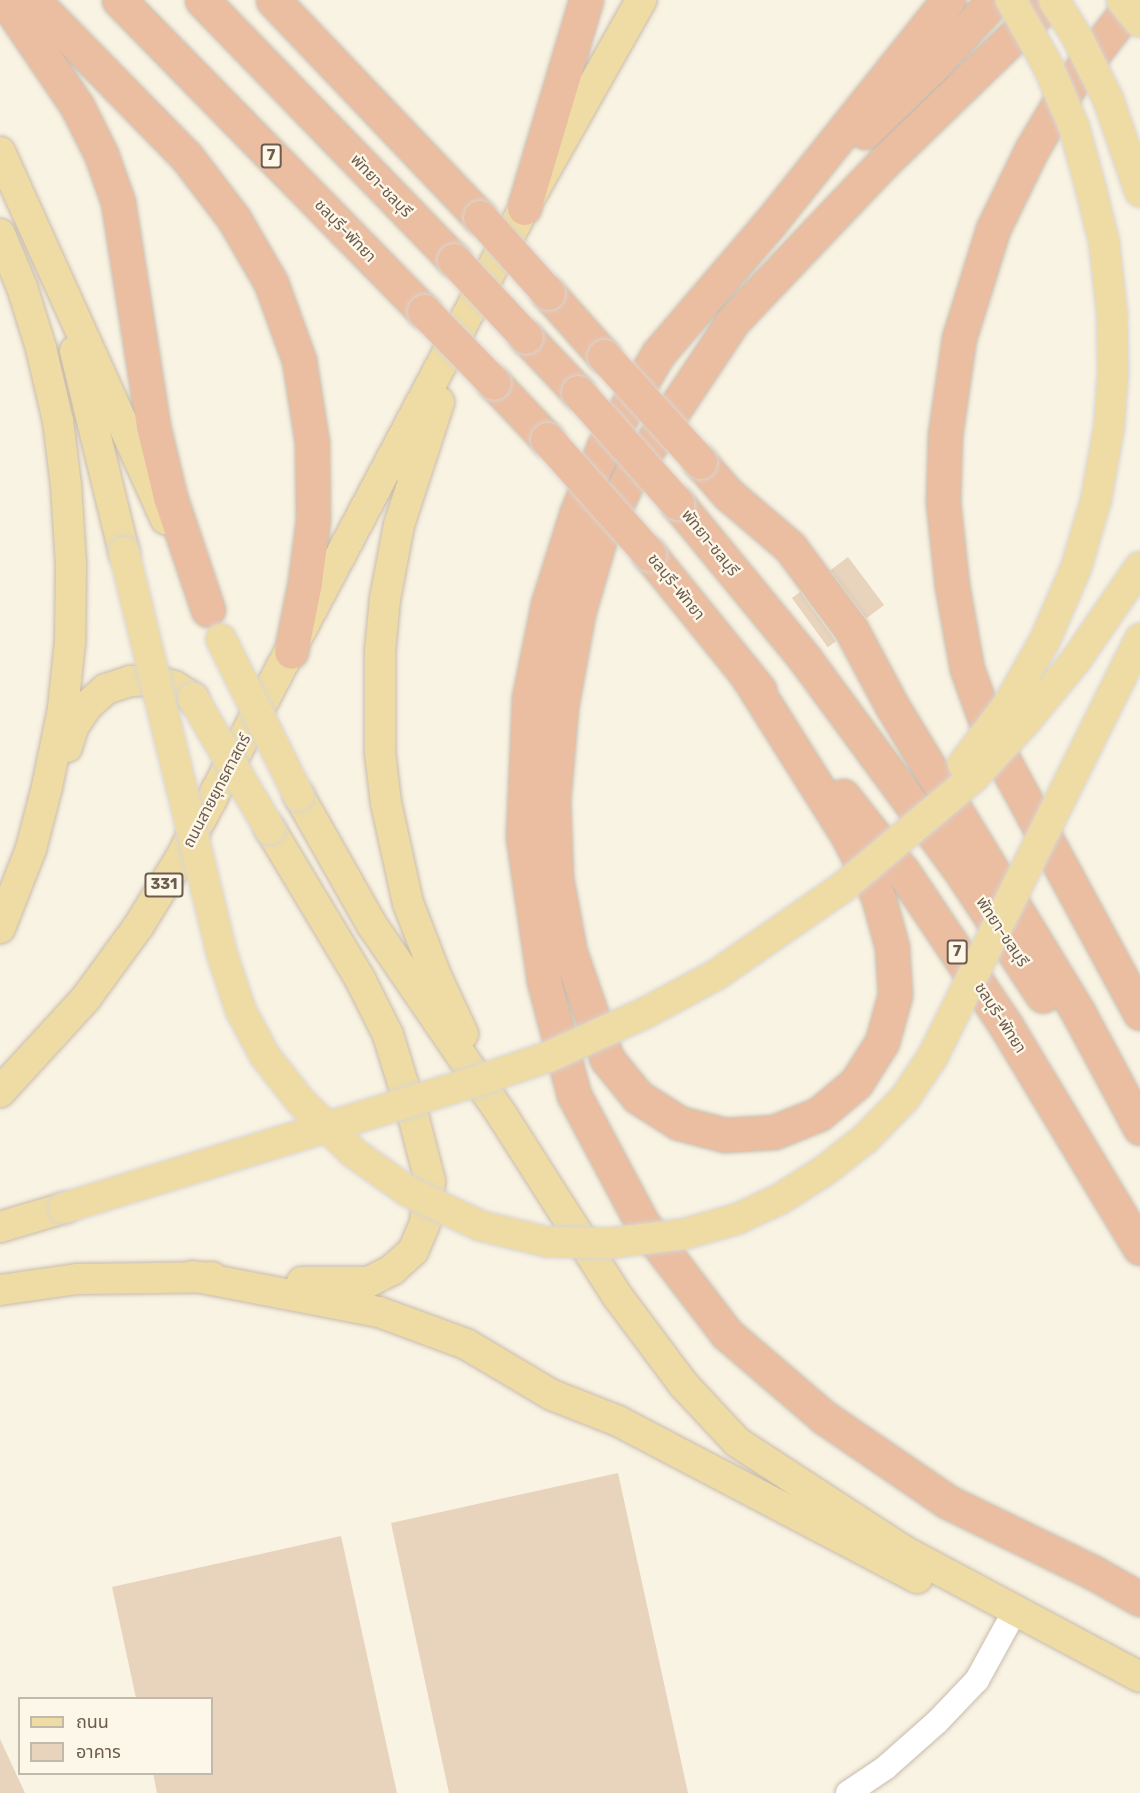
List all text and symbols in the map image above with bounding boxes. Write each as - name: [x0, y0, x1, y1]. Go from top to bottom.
- road number: 7: [260, 144, 282, 168]
- street label: พัทยา-ชลบุรี: [346, 151, 416, 221]
- street label: ชลบุรี-พัทยา: [310, 196, 380, 266]
- street label: พัทยา-ชลบุรี: [677, 506, 743, 580]
- street label: ชลบุรี-พัทยา: [643, 550, 709, 624]
- street label: ถนนสายยุทธศาสตร์: [179, 731, 255, 851]
- road number: 331: [143, 873, 185, 897]
- street label: พัทยา-ชลบุรี: [972, 893, 1032, 971]
- road number: 7: [946, 940, 968, 964]
- street label: ชลบุรี-พัทยา: [970, 979, 1030, 1057]
- legend: [18, 1697, 213, 1775]
- text: ถนน: [76, 1711, 109, 1733]
- text: อาคาร: [76, 1741, 121, 1763]

